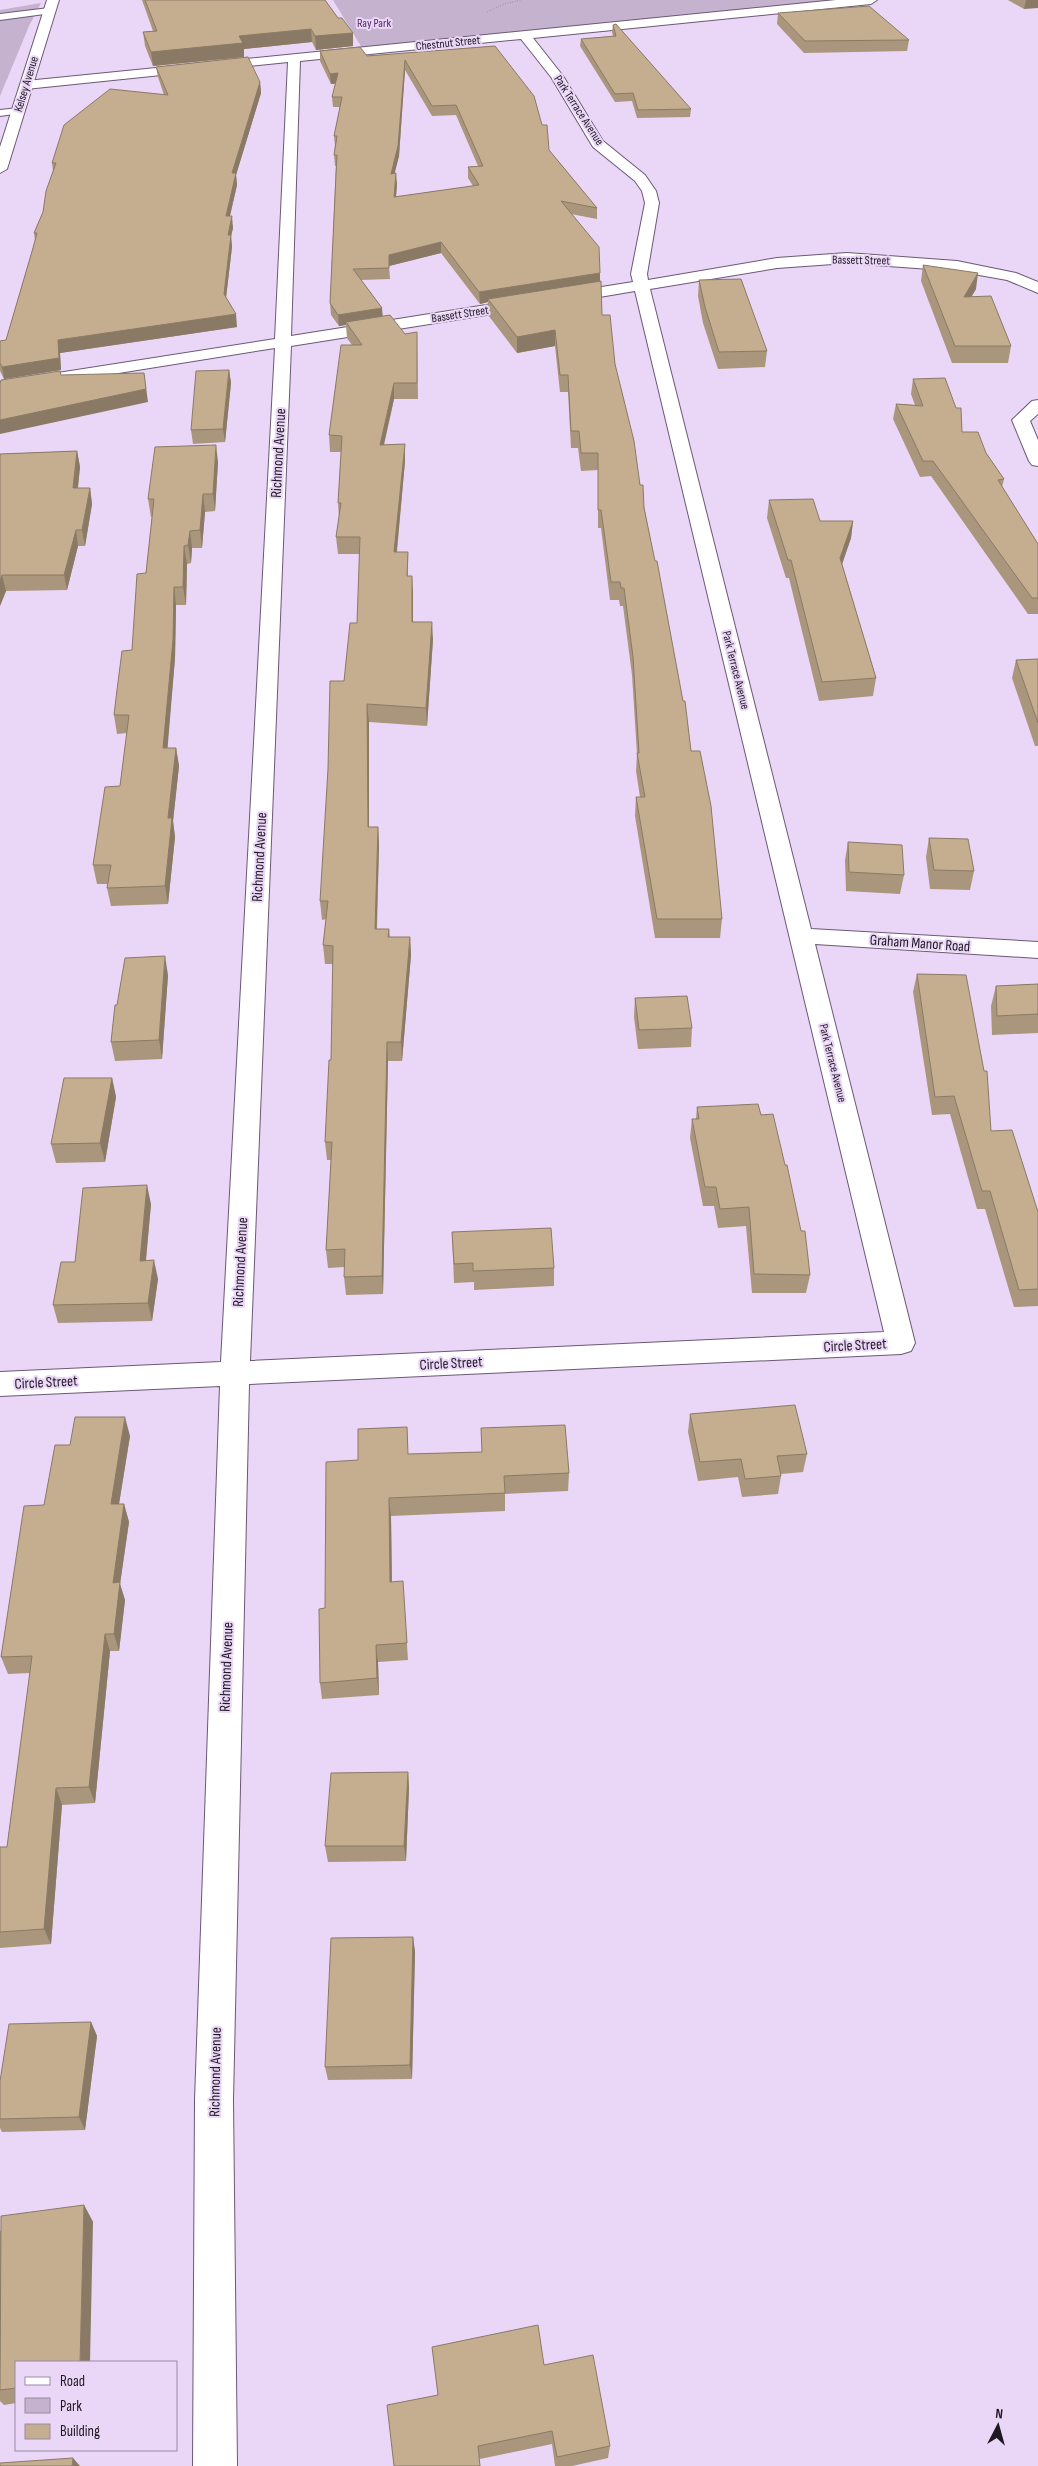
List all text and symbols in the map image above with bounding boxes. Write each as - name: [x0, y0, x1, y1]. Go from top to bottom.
- park label: Ray Park: [357, 16, 391, 31]
- street label: Chestnut Street: [415, 33, 481, 54]
- street label: Kelsey Avenue: [11, 54, 42, 114]
- street label: Park Terrace Avenue: [550, 72, 607, 148]
- street label: Bassett Street: [832, 252, 890, 269]
- street label: Bassett Street: [430, 303, 490, 326]
- street label: Richmond Avenue: [267, 408, 290, 498]
- street label: Park Terrace Avenue: [718, 629, 753, 711]
- street label: Richmond Avenue: [248, 812, 271, 902]
- street label: Graham Manor Road: [869, 931, 971, 956]
- street label: Park Terrace Avenue: [815, 1022, 850, 1104]
- street label: Richmond Avenue: [229, 1217, 252, 1307]
- street label: Circle Street: [823, 1334, 887, 1357]
- street label: Circle Street: [419, 1352, 483, 1375]
- street label: Circle Street: [14, 1371, 78, 1394]
- street label: Richmond Avenue: [215, 1622, 238, 1712]
- street label: Richmond Avenue: [205, 2027, 226, 2117]
- legend: [15, 2361, 178, 2451]
- text: Road: [60, 2372, 85, 2391]
- text: Park: [60, 2397, 82, 2416]
- north arrow: [973, 2401, 1023, 2451]
- text: N: [995, 2405, 1004, 2422]
- text: Building: [60, 2422, 100, 2441]

